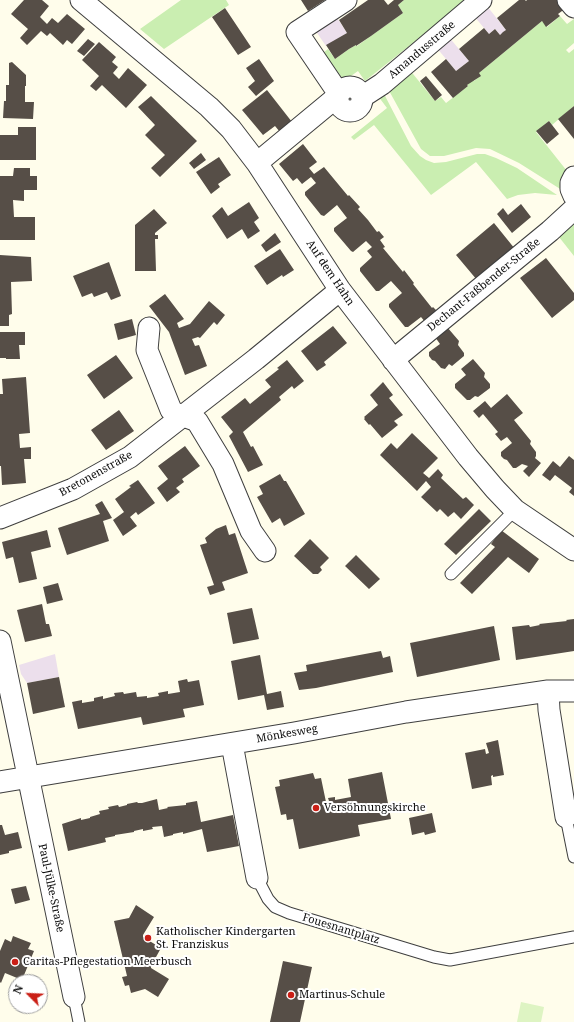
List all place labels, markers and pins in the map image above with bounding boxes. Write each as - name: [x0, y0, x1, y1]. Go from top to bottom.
- place label: Versöhnungskirche: [324, 801, 426, 815]
- marker: Versöhnungskirche: [311, 803, 321, 813]
- place label: Katholischer Kindergarten St. Franziskus: [156, 925, 296, 951]
- marker: Katholischer Kindergarten St. Franziskus: [143, 933, 153, 943]
- place label: Caritas-Pflegestation Meerbusch: [23, 955, 192, 969]
- marker: Caritas-Pflegestation Meerbusch: [10, 957, 20, 967]
- place label: Martinus-Schule: [299, 988, 385, 1002]
- marker: Martinus-Schule: [286, 990, 296, 1000]

